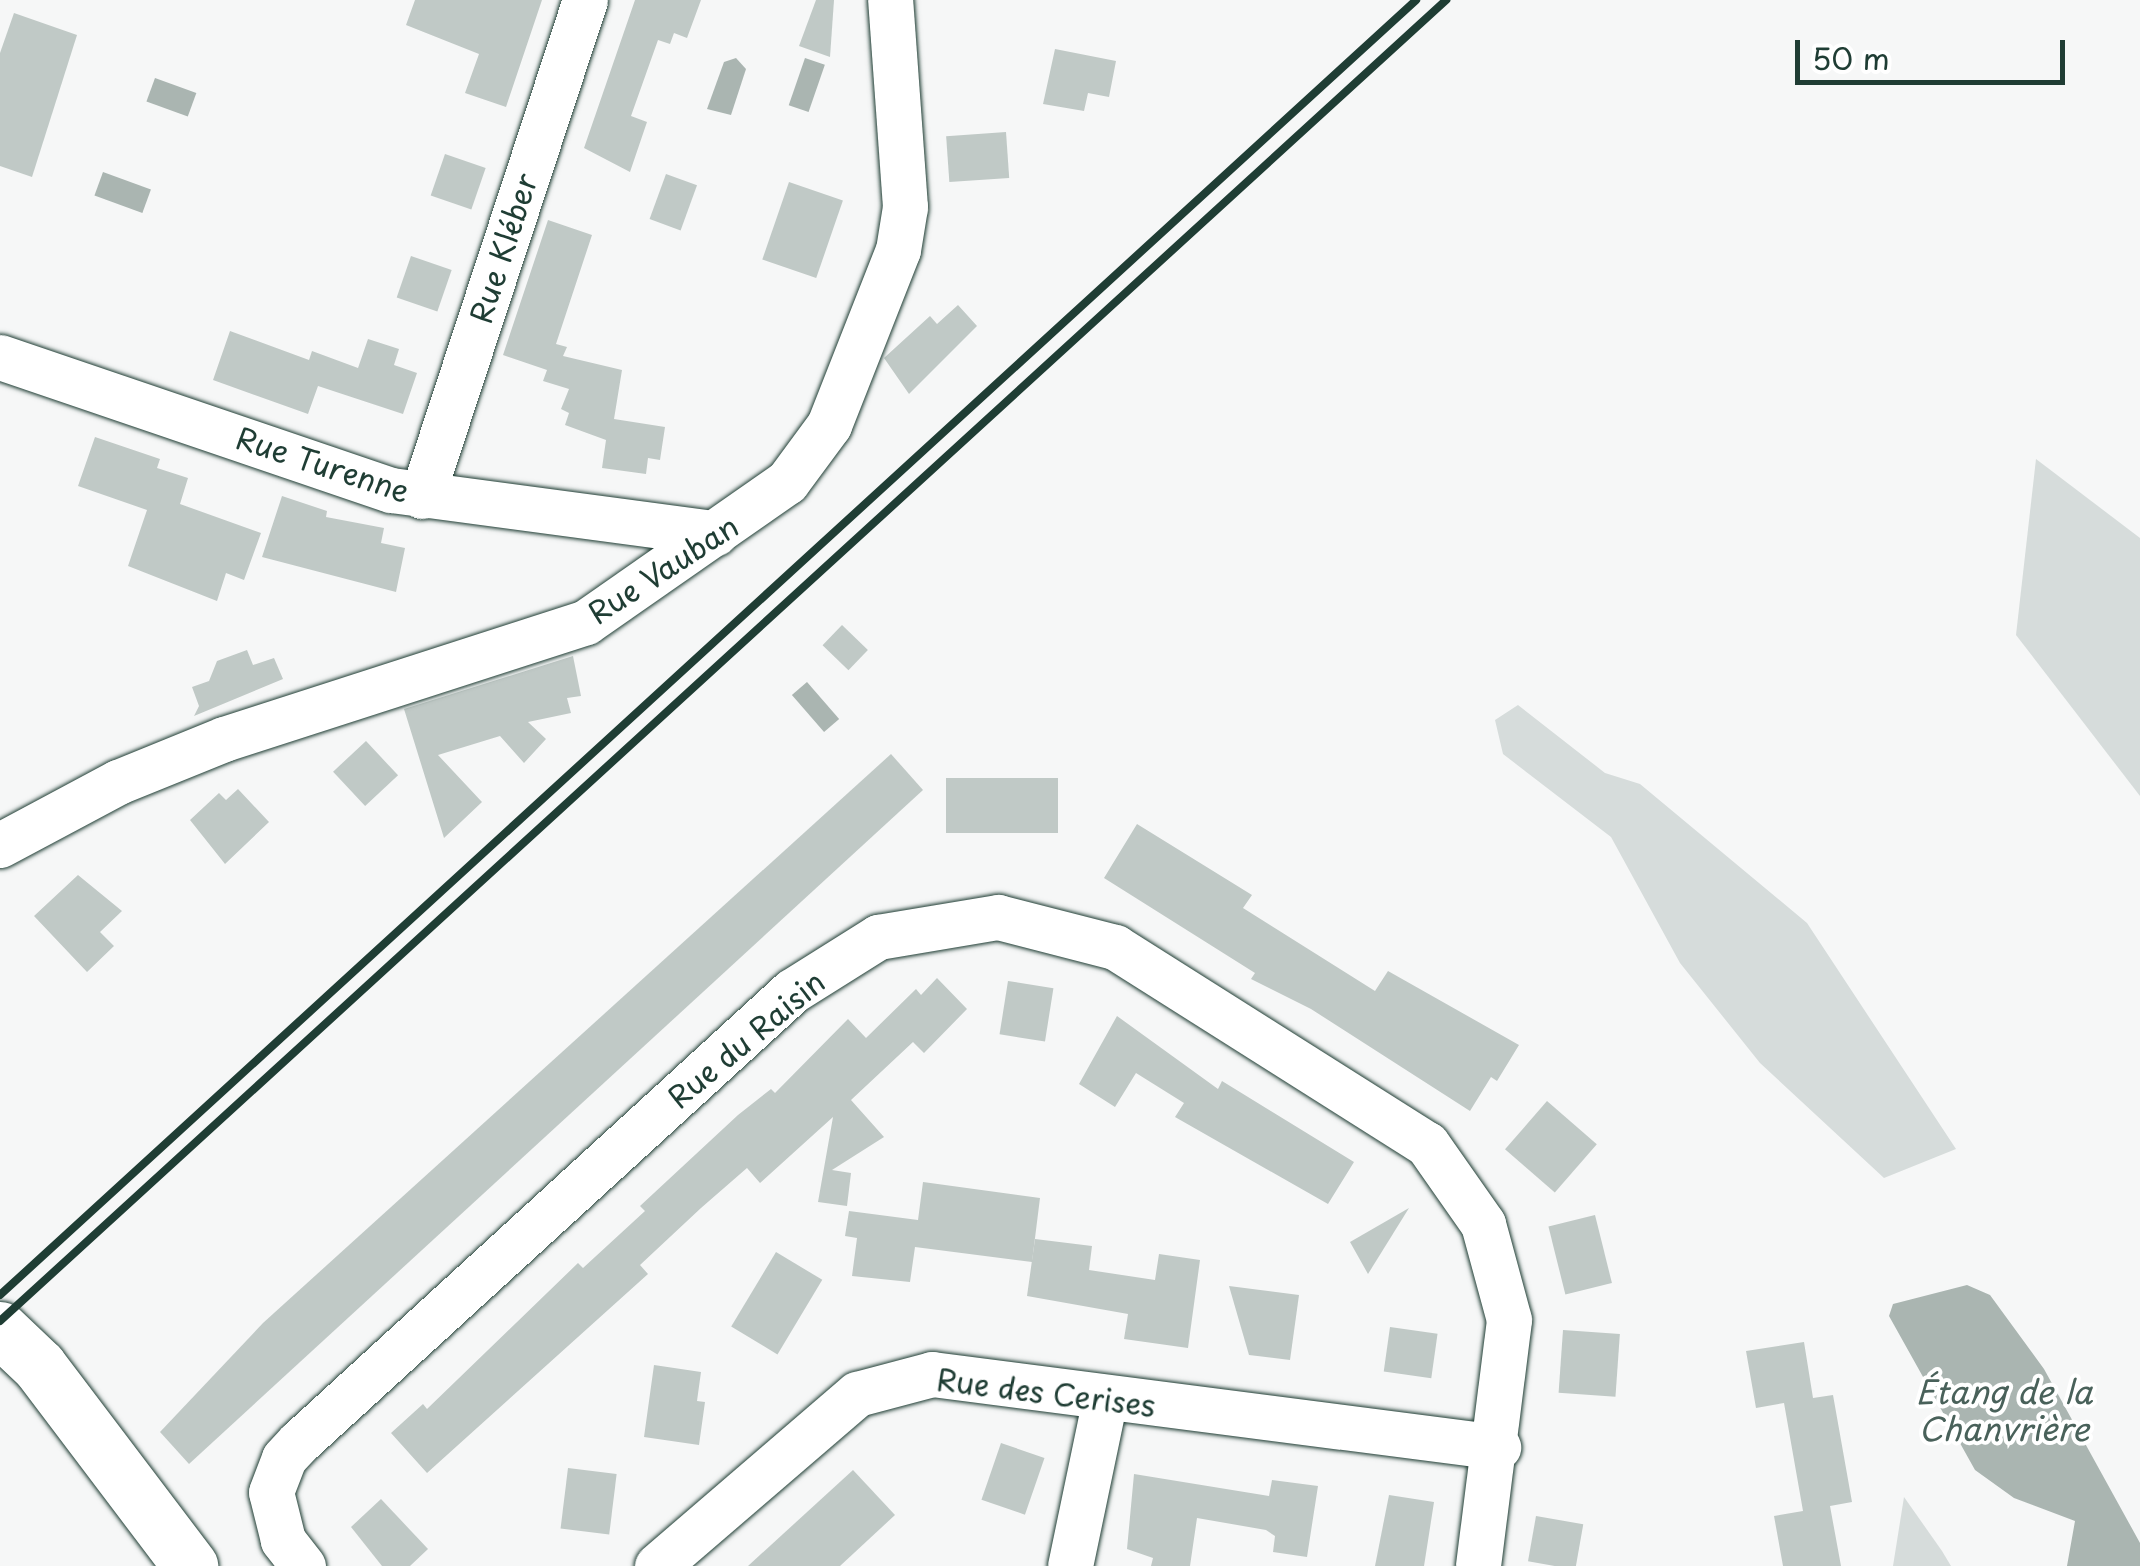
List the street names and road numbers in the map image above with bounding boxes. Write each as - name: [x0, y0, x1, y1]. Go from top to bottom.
- street label: Rue Kléber: [462, 168, 544, 328]
- street label: Rue Turenne: [231, 419, 415, 509]
- street label: Rue Vauban: [580, 507, 746, 631]
- street label: Rue du Raisin: [659, 962, 833, 1116]
- street label: Rue des Cerises: [932, 1360, 1160, 1424]

